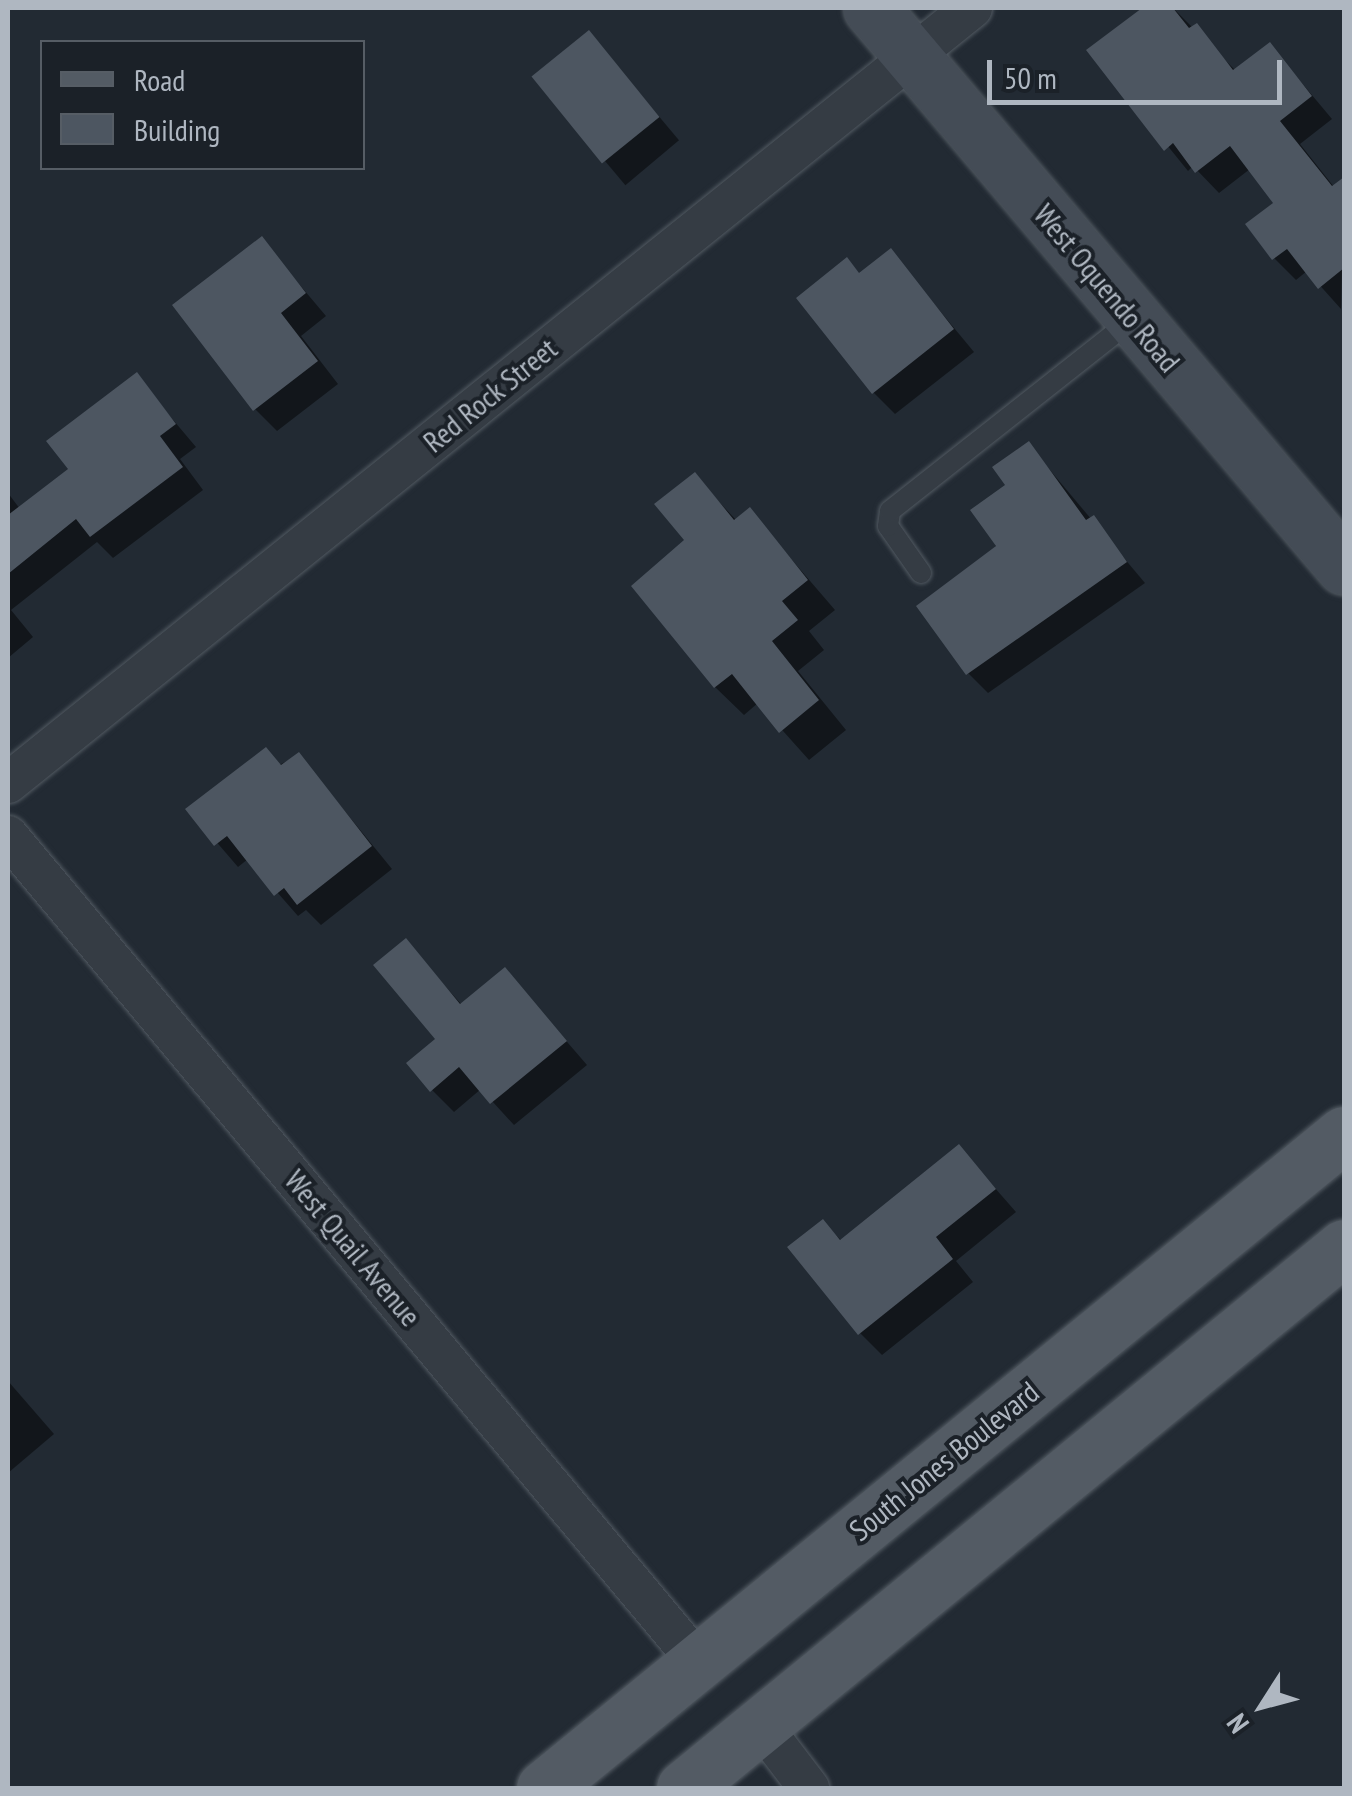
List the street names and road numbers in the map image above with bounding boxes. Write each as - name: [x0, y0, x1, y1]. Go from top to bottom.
- street label: West Oquendo Road: [1026, 197, 1188, 379]
- street label: Red Rock Street: [416, 330, 564, 460]
- street label: West Quail Avenue: [277, 1162, 429, 1334]
- street label: South Jones Boulevard: [842, 1374, 1046, 1548]

